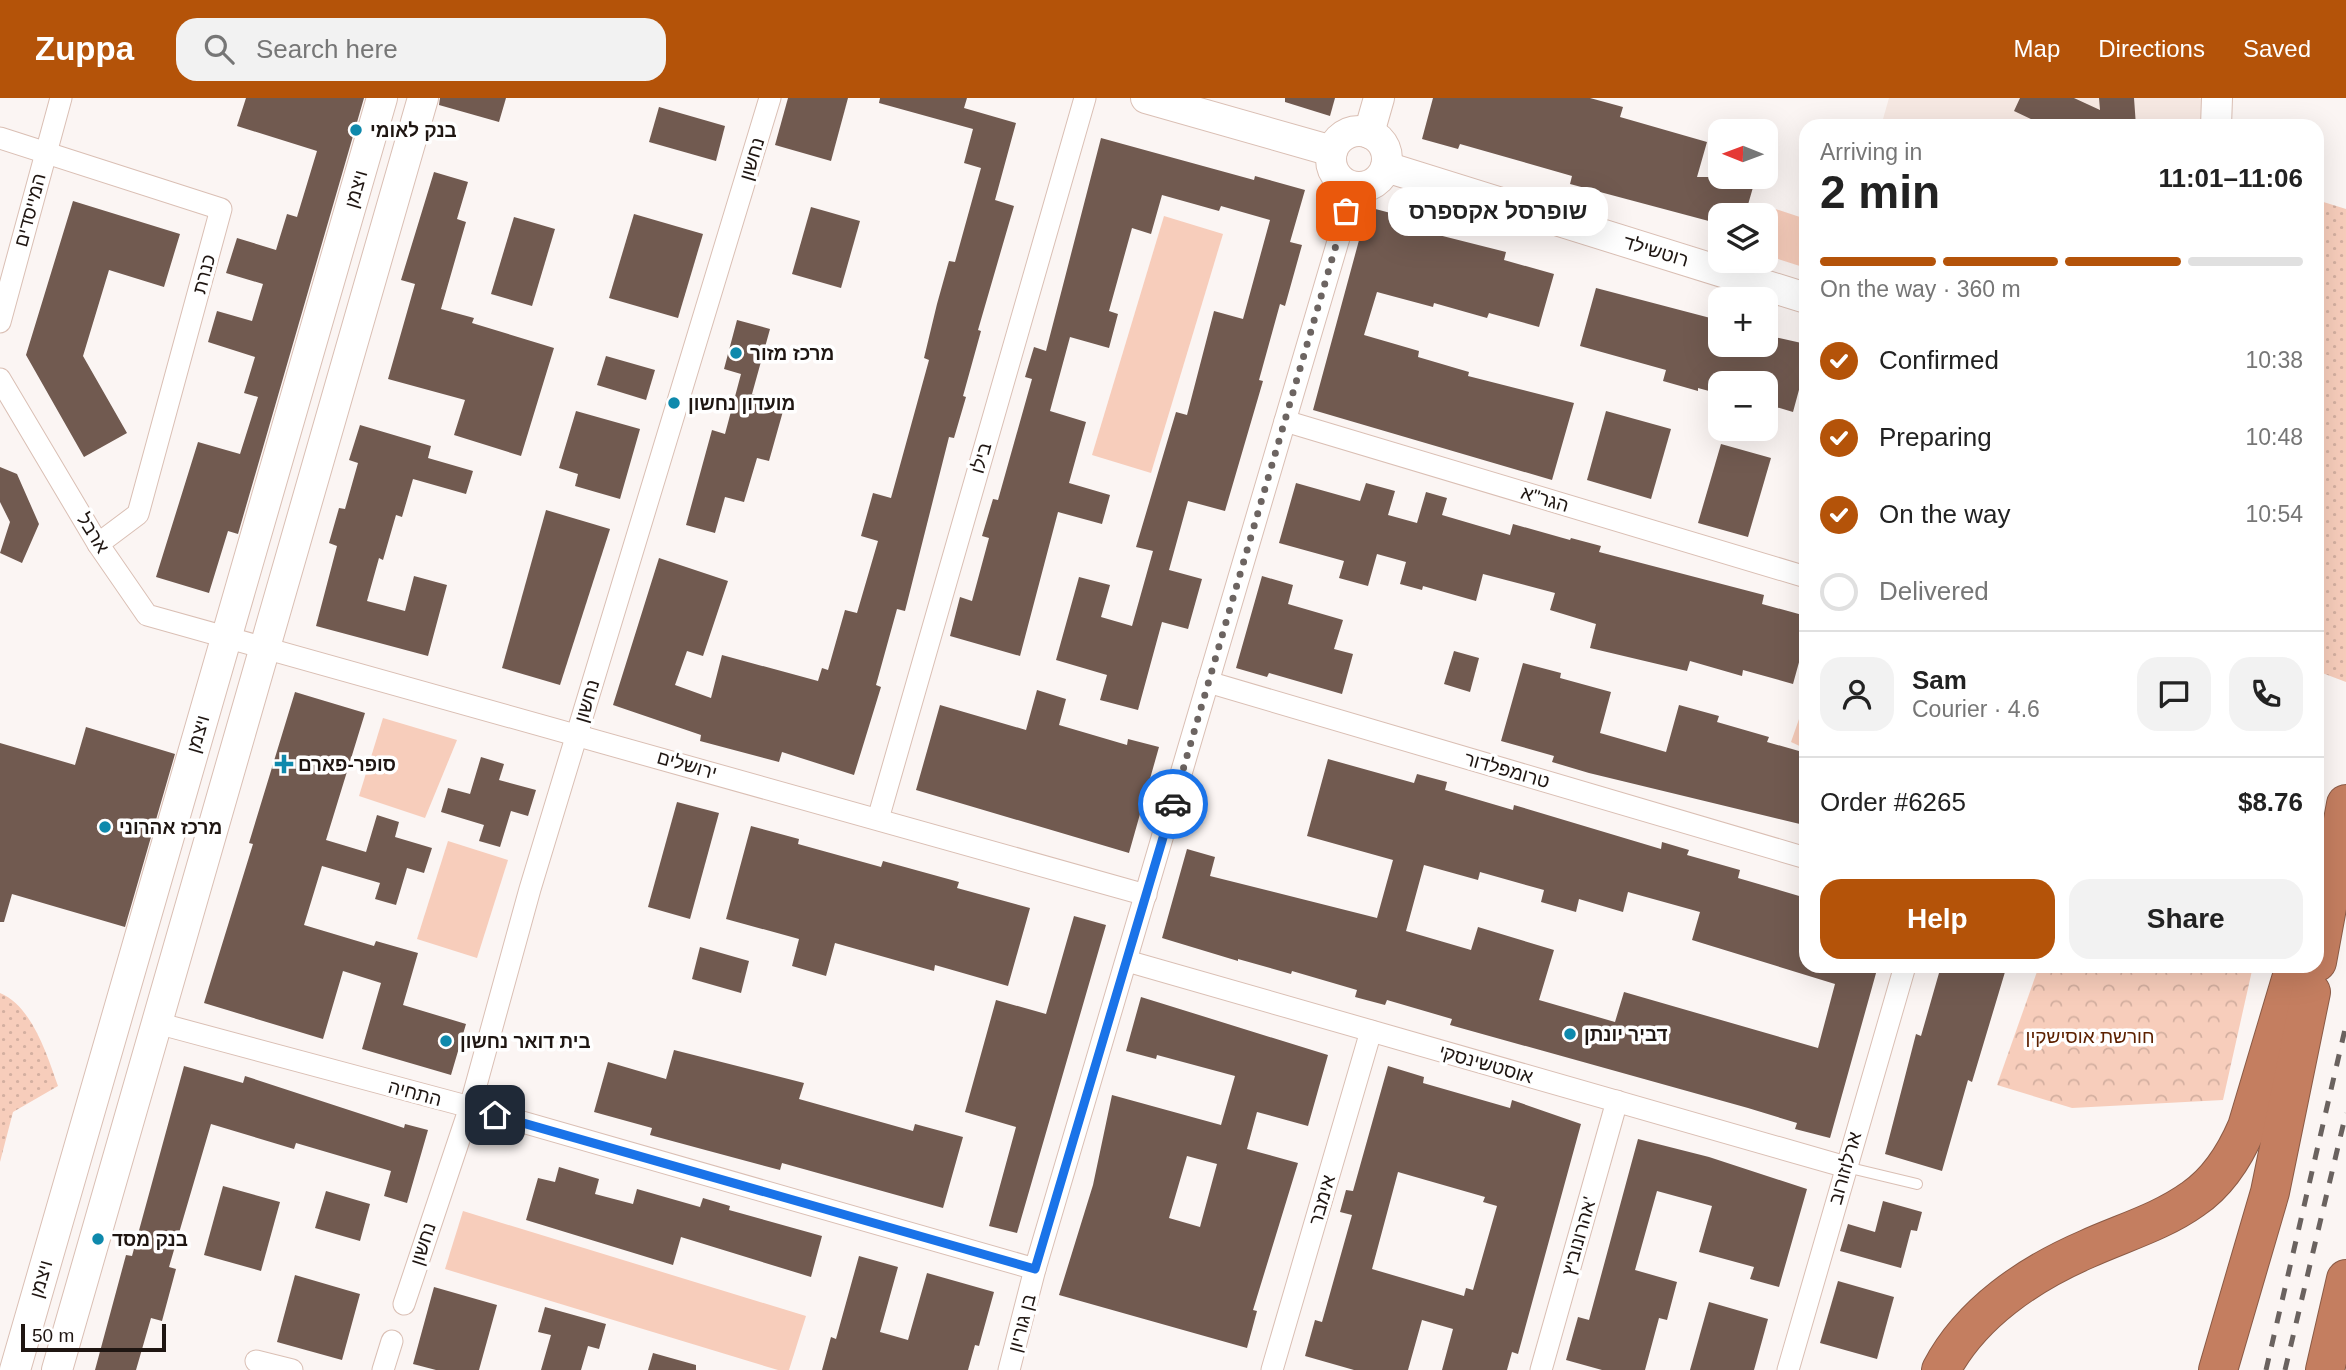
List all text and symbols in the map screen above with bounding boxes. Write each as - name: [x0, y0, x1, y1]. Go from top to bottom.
- search box: [176, 18, 666, 81]
- text: Zuppa: [35, 30, 134, 67]
- icon: search: [200, 30, 238, 68]
- text: Search here: [256, 34, 398, 64]
- text: Map: [2014, 35, 2060, 62]
- text: Directions: [2098, 35, 2205, 62]
- text: Saved: [2243, 35, 2311, 62]
- north arrow: [1708, 119, 1778, 189]
- map controls: [1708, 119, 1778, 441]
- place label: בנק לאומי: [370, 120, 457, 141]
- marker: בנק לאומי: [348, 122, 364, 138]
- street label: נחשון: [736, 135, 768, 183]
- text: Arriving in: [1820, 139, 1922, 165]
- text: 11:01–11:06: [2158, 163, 2303, 193]
- text: 2 min: [1820, 166, 1940, 218]
- street label: ויצמן: [341, 168, 371, 210]
- street label: המייסדים: [10, 171, 50, 249]
- pin: [1316, 181, 1376, 241]
- callout: שופרסל אקספרס: [1388, 186, 1608, 236]
- icon: bag: [1327, 192, 1365, 230]
- text: שופרסל אקספרס: [1409, 198, 1587, 224]
- button: layers: [1708, 203, 1778, 273]
- street label: רוטשילד: [1621, 231, 1691, 271]
- street label: כנרת: [189, 252, 219, 296]
- text: On the way · 360 m: [1820, 276, 2021, 302]
- button: +: [1708, 287, 1778, 357]
- icon: check: [1820, 342, 1858, 380]
- place label: מרכז מזור: [750, 343, 834, 364]
- marker: מרכז מזור: [728, 345, 744, 361]
- text: Confirmed: [1879, 345, 1999, 375]
- text: 10:38: [2245, 347, 2303, 373]
- button: −: [1708, 371, 1778, 441]
- place label: מועדון נחשון: [688, 393, 795, 414]
- marker: מועדון נחשון: [666, 395, 682, 411]
- icon: check: [1820, 419, 1858, 457]
- text: Preparing: [1879, 422, 1992, 452]
- text: 10:48: [2245, 424, 2303, 450]
- street label: בילו: [967, 440, 995, 476]
- street label: הגר"א: [1519, 482, 1571, 516]
- icon: check: [1820, 496, 1858, 534]
- text: On the way: [1879, 499, 2011, 529]
- text: 10:54: [2245, 501, 2303, 527]
- street label: ארבל: [73, 509, 113, 557]
- text: Delivered: [1879, 576, 1989, 606]
- button: person: [1820, 657, 1894, 731]
- button: chat: [2137, 657, 2211, 731]
- button: phone: [2229, 657, 2303, 731]
- text: Sam: [1912, 665, 1967, 695]
- street label: נחשון: [571, 677, 603, 725]
- text: Courier · 4.6: [1912, 696, 2040, 722]
- street label: ויצמן: [183, 713, 213, 755]
- street label: ירושלים: [655, 746, 719, 784]
- street label: טרומפלדור: [1462, 748, 1552, 792]
- place label: סופר-פארם: [298, 754, 396, 775]
- marker: סופר-פארם: [276, 756, 292, 772]
- courier: [1138, 769, 1208, 839]
- icon: car: [1154, 785, 1192, 823]
- text: Order #6265: [1820, 787, 1966, 817]
- text: $8.76: [2238, 787, 2303, 817]
- place label: מרכז אהרוני: [119, 817, 222, 838]
- marker: מרכז אהרוני: [97, 819, 113, 835]
- button: Help: [1820, 879, 2055, 959]
- button: Share: [2069, 879, 2303, 959]
- place label: דביר יונתן: [1584, 1024, 1668, 1045]
- marker: דביר יונתן: [1562, 1026, 1578, 1042]
- park label: חורשת אוסישקין: [2025, 1026, 2155, 1047]
- place label: בית דואר נחשון: [460, 1031, 591, 1052]
- marker: בית דואר נחשון: [438, 1033, 454, 1049]
- street label: אוסטשינסקי: [1437, 1041, 1535, 1087]
- street label: התחיה: [386, 1076, 444, 1110]
- pin: [465, 1085, 525, 1145]
- icon: home: [476, 1096, 514, 1134]
- street label: ארלוזורוב: [1825, 1129, 1865, 1207]
- street label: אימבר: [1305, 1173, 1339, 1227]
- street label: אהרונוביץ': [1558, 1194, 1600, 1278]
- street label: נחשון: [406, 1220, 440, 1268]
- place label: בנק מסד: [112, 1229, 188, 1250]
- marker: בנק מסד: [90, 1231, 106, 1247]
- street label: ויצמן: [26, 1258, 56, 1300]
- street label: בן גוריון: [1004, 1292, 1040, 1354]
- scale bar: [21, 1321, 166, 1353]
- text: 50 m: [32, 1325, 74, 1346]

